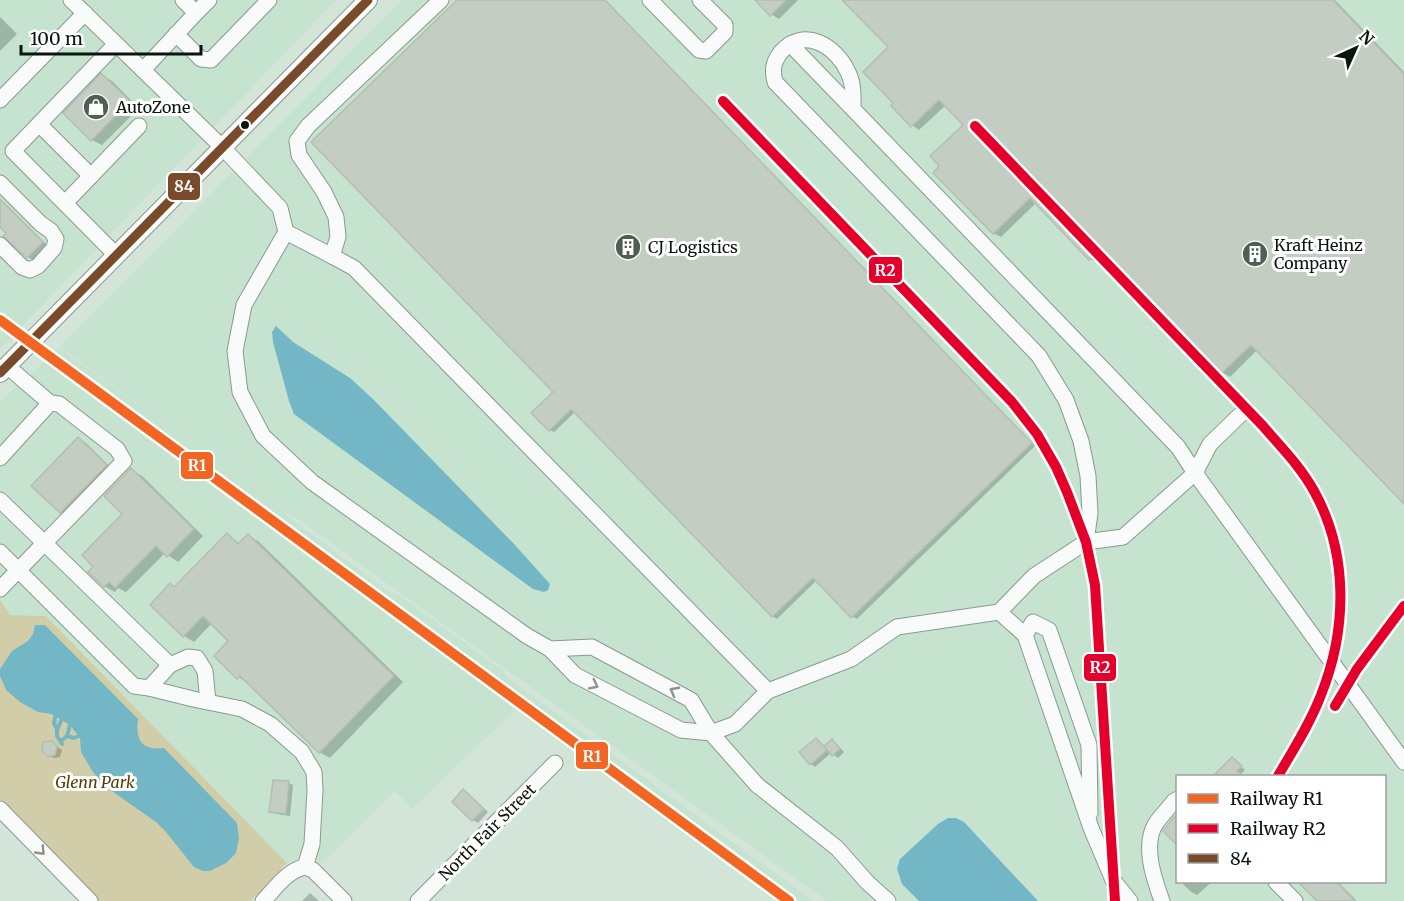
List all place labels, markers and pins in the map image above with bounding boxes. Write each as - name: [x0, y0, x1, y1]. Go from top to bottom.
- shop icon: AutoZone: [81, 92, 111, 122]
- place label: AutoZone: [115, 97, 190, 117]
- unlabelled marker: [239, 119, 251, 131]
- building icon: CJ Logistics: [613, 232, 643, 262]
- place label: Kraft Heinz Company: [1274, 235, 1363, 273]
- place label: CJ Logistics: [648, 237, 738, 257]
- building icon: Kraft Heinz Company: [1240, 239, 1270, 269]

